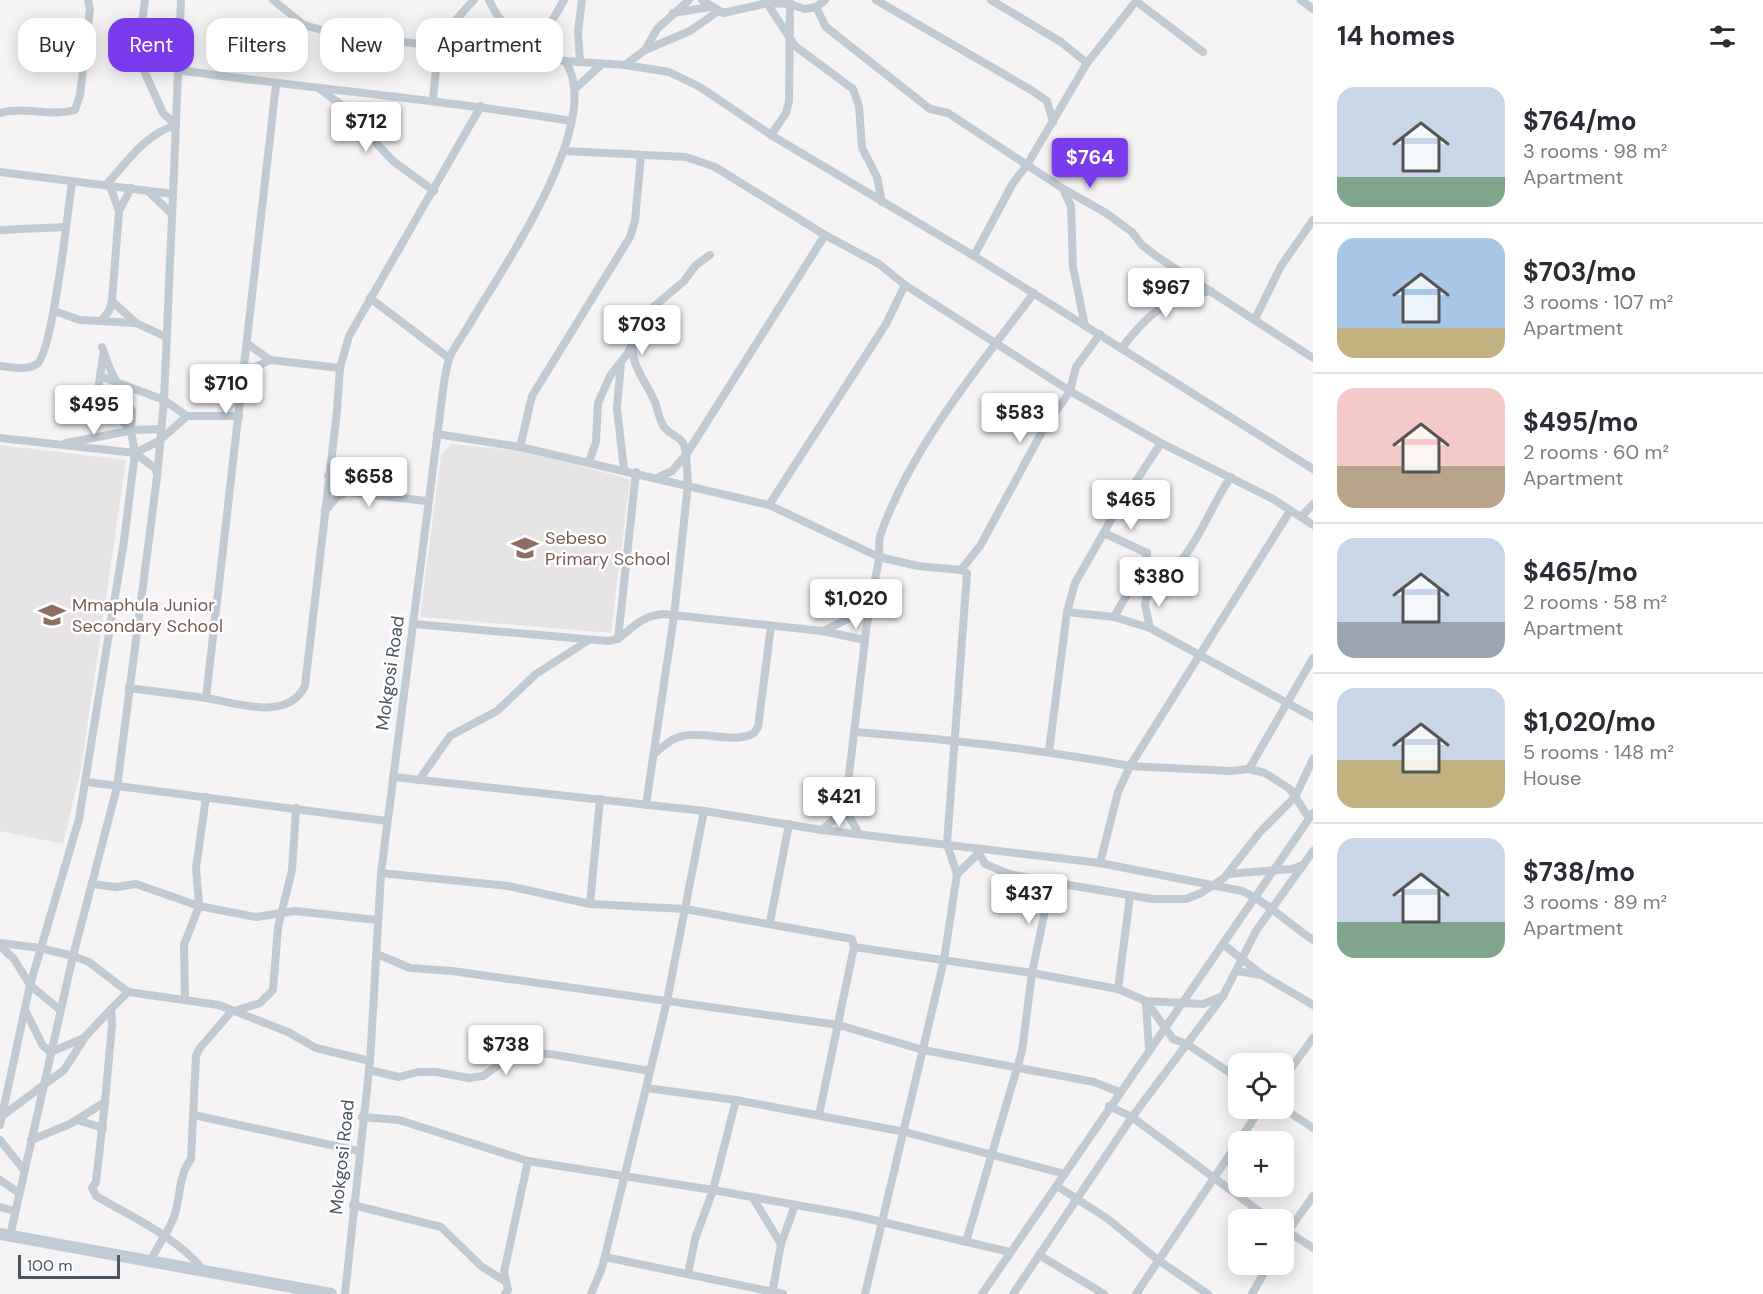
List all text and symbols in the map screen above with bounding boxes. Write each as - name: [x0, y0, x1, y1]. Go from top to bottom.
- chip: Buy: [18, 18, 96, 72]
- chip: Rent: [108, 18, 194, 72]
- chip: Filters: [206, 18, 308, 72]
- chip: New: [320, 18, 404, 72]
- chip: Apartment: [416, 18, 563, 72]
- text: 14 homes: [1337, 19, 1455, 53]
- icon: filters: [1706, 20, 1739, 53]
- pin: $712: [330, 102, 402, 153]
- text: $764/mo: [1523, 104, 1637, 138]
- text: $712: [345, 108, 387, 134]
- icon: home: [1385, 111, 1457, 183]
- pin: $764: [1054, 138, 1126, 189]
- text: 3 rooms · 98 m²: [1523, 138, 1667, 164]
- text: $764: [1066, 144, 1114, 170]
- text: Apartment: [1523, 164, 1623, 190]
- text: $703/mo: [1523, 255, 1636, 289]
- icon: home: [1385, 262, 1457, 334]
- pin: $967: [1130, 268, 1202, 319]
- text: $967: [1142, 274, 1190, 300]
- text: 3 rooms · 107 m²: [1523, 289, 1673, 315]
- pin: $703: [606, 305, 678, 356]
- text: $703: [618, 311, 666, 337]
- text: Apartment: [1523, 315, 1623, 341]
- pin: $710: [190, 364, 262, 415]
- text: $710: [204, 370, 248, 396]
- pin: $495: [58, 385, 130, 436]
- text: $495: [69, 391, 119, 417]
- pin: $583: [984, 393, 1056, 444]
- text: $583: [995, 399, 1045, 425]
- text: $495/mo: [1523, 405, 1638, 439]
- icon: home: [1385, 412, 1457, 484]
- text: 2 rooms · 60 m²: [1523, 439, 1669, 465]
- pin: $658: [333, 457, 405, 508]
- text: $658: [344, 463, 394, 489]
- text: Apartment: [1523, 465, 1623, 491]
- pin: $465: [1095, 480, 1167, 531]
- text: $465: [1106, 486, 1156, 512]
- place label: Sebeso Primary School: [545, 526, 670, 571]
- school or university icon: Sebeso Primary School: [510, 533, 540, 563]
- text: $465/mo: [1523, 555, 1638, 589]
- pin: $380: [1123, 557, 1195, 608]
- icon: home: [1385, 562, 1457, 634]
- text: $380: [1134, 563, 1184, 589]
- pin: $1,020: [807, 579, 905, 630]
- text: $1,020: [824, 585, 888, 611]
- text: 2 rooms · 58 m²: [1523, 589, 1667, 615]
- place label: Mmaphula Junior Secondary School: [72, 593, 223, 638]
- school or university icon: Mmaphula Junior Secondary School: [37, 600, 67, 630]
- street label: Mokgosi Road: [370, 614, 410, 732]
- text: Apartment: [1523, 615, 1623, 641]
- text: $1,020/mo: [1523, 705, 1656, 739]
- icon: home: [1385, 712, 1457, 784]
- text: 5 rooms · 148 m²: [1523, 739, 1674, 765]
- text: House: [1523, 765, 1581, 791]
- pin: $421: [803, 777, 875, 828]
- text: $421: [817, 783, 861, 809]
- text: $738/mo: [1523, 855, 1635, 889]
- icon: home: [1385, 862, 1457, 934]
- pin: $437: [993, 874, 1065, 925]
- text: $437: [1005, 880, 1053, 906]
- text: 3 rooms · 89 m²: [1523, 889, 1667, 915]
- text: Apartment: [1523, 915, 1623, 941]
- pin: $738: [470, 1025, 542, 1076]
- text: $738: [482, 1031, 530, 1057]
- map controls: [1228, 1053, 1294, 1275]
- button: locate: [1228, 1053, 1294, 1119]
- street label: Mokgosi Road: [324, 1098, 360, 1216]
- button: +: [1228, 1131, 1294, 1197]
- button: −: [1228, 1209, 1294, 1275]
- scale bar: [18, 1252, 120, 1280]
- text: 100 m: [27, 1255, 72, 1276]

